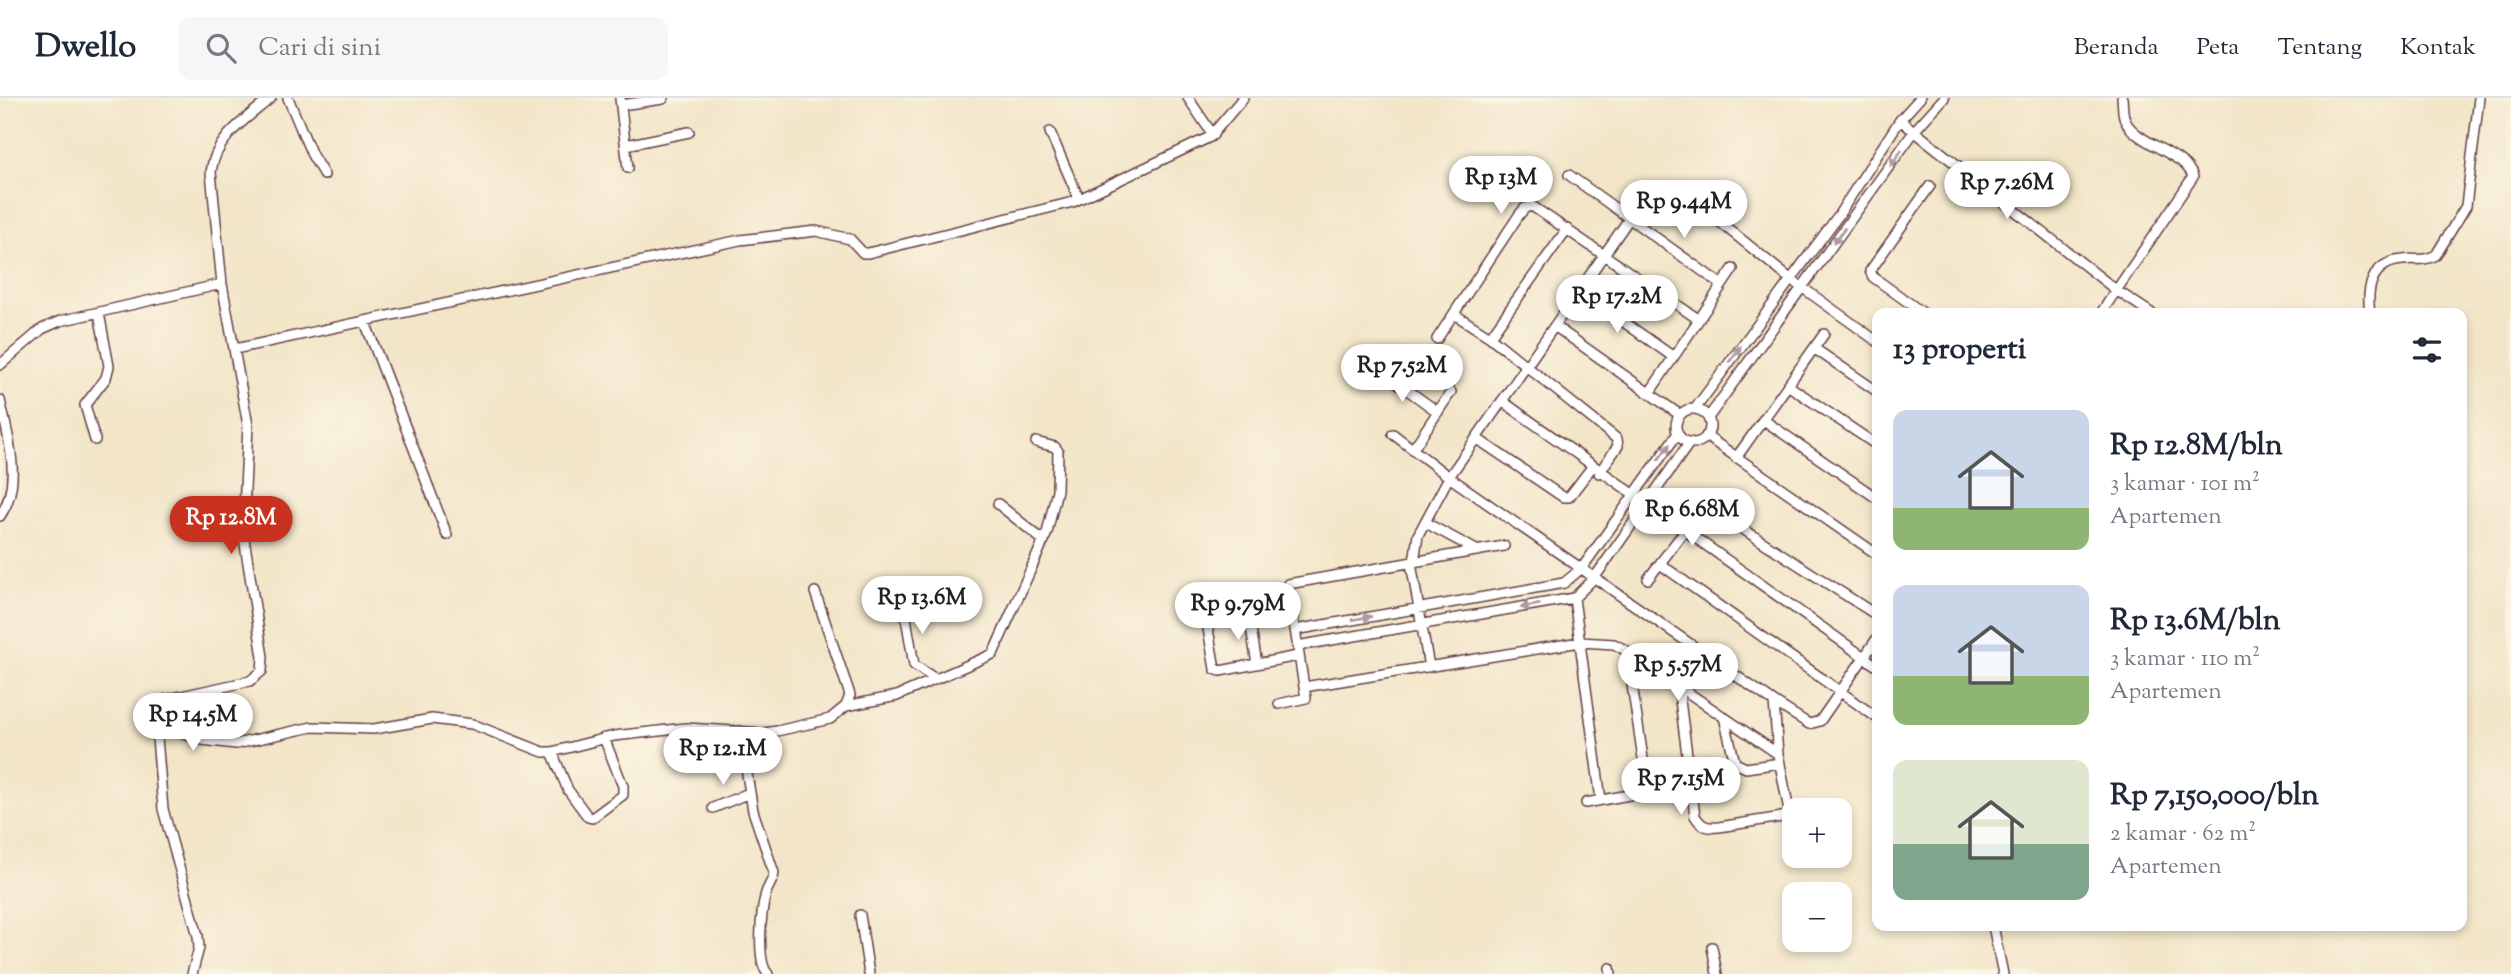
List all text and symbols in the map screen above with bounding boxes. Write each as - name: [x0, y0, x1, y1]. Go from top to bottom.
- search box: [178, 17, 668, 80]
- text: Dwello: [35, 24, 136, 72]
- icon: search: [202, 29, 240, 67]
- text: Cari di sini: [258, 30, 381, 67]
- text: Beranda: [2074, 31, 2159, 65]
- text: Peta: [2197, 31, 2239, 65]
- text: Tentang: [2277, 31, 2362, 65]
- text: Kontak: [2400, 31, 2476, 65]
- one-way arrow: [1889, 149, 1903, 167]
- pin: Rp 13M: [1444, 156, 1558, 216]
- text: Rp 13M: [1465, 162, 1537, 195]
- pin: Rp 7.26M: [1935, 162, 2079, 221]
- text: Rp 7.26M: [1960, 167, 2054, 200]
- pin: Rp 9.44M: [1612, 180, 1756, 240]
- text: Rp 9.44M: [1636, 186, 1732, 219]
- one-way arrow: [1832, 227, 1846, 246]
- pin: Rp 17.2M: [1545, 275, 1689, 335]
- text: Rp 17.2M: [1572, 281, 1662, 314]
- text: 13 properti: [1893, 329, 2026, 372]
- icon: filters: [2408, 331, 2446, 369]
- pin: Rp 7.52M: [1330, 344, 1474, 404]
- one-way arrow: [1728, 344, 1742, 363]
- text: Rp 7.52M: [1357, 350, 1447, 383]
- text: Rp 12.8M/bln: [2110, 425, 2283, 468]
- icon: home: [1949, 438, 2033, 522]
- one-way arrow: [1656, 443, 1670, 461]
- text: 3 kamar · 101 m²: [2110, 468, 2260, 501]
- pin: Rp 6.68M: [1620, 489, 1764, 548]
- text: Rp 6.68M: [1645, 494, 1739, 527]
- pin: Rp 12.8M: [159, 496, 303, 556]
- text: Apartemen: [2110, 501, 2222, 534]
- text: Rp 12.8M: [186, 502, 276, 535]
- pin: Rp 13.6M: [850, 576, 994, 636]
- text: Rp 13.6M: [878, 582, 966, 615]
- pin: Rp 9.79M: [1166, 582, 1310, 642]
- text: Rp 9.79M: [1191, 588, 1285, 621]
- text: Rp 13.6M/bln: [2110, 600, 2281, 643]
- one-way arrow: [1519, 601, 1541, 612]
- one-way arrow: [1351, 612, 1373, 623]
- icon: home: [1949, 613, 2033, 697]
- text: 3 kamar · 110 m²: [2110, 643, 2260, 676]
- pin: Rp 5.57M: [1606, 644, 1750, 703]
- text: Rp 5.57M: [1634, 649, 1722, 682]
- text: Apartemen: [2110, 676, 2222, 709]
- pin: Rp 14.5M: [121, 694, 265, 753]
- text: Rp 14.5M: [149, 699, 237, 732]
- pin: Rp 12.1M: [651, 728, 795, 787]
- text: Rp 12.1M: [679, 733, 767, 766]
- pin: Rp 7.15M: [1609, 758, 1753, 817]
- text: Rp 7.15M: [1637, 763, 1725, 796]
- text: Rp 7,150,000/bln: [2110, 775, 2319, 818]
- icon: home: [1949, 788, 2033, 872]
- map controls: [1782, 798, 1852, 952]
- button: +: [1782, 798, 1852, 868]
- text: 2 kamar · 62 m²: [2110, 818, 2256, 851]
- text: Apartemen: [2110, 851, 2222, 884]
- button: −: [1782, 882, 1852, 952]

